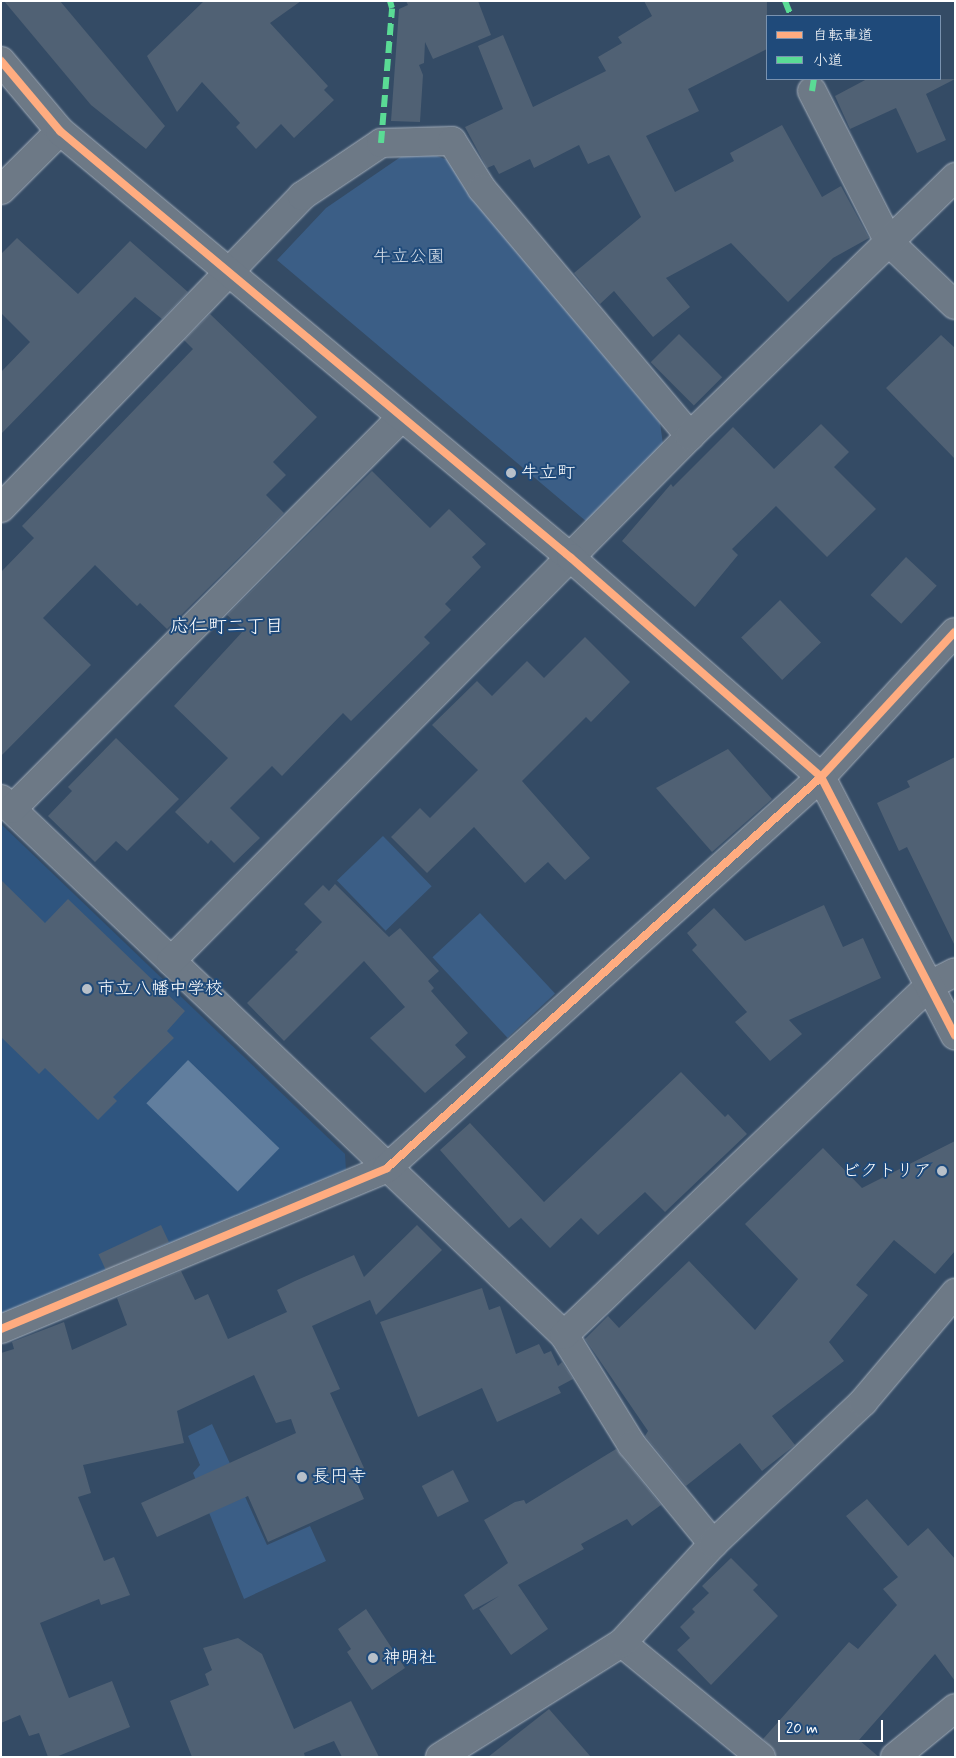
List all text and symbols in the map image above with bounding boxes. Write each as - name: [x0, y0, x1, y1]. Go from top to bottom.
- legend: [766, 15, 941, 80]
- text: 自転車道: [813, 26, 873, 46]
- text: 小道: [813, 51, 843, 71]
- park label: 牛立公園: [373, 246, 445, 268]
- place label: 牛立町: [521, 462, 575, 484]
- marker: 牛立町: [505, 467, 517, 479]
- district label: 応仁町二丁目: [170, 616, 284, 638]
- place label: 市立八幡中学校: [97, 978, 223, 1000]
- marker: 市立八幡中学校: [81, 983, 93, 995]
- place label: ビクトリア: [842, 1160, 932, 1182]
- marker: ビクトリア: [936, 1165, 948, 1177]
- place label: 長円寺: [312, 1466, 366, 1488]
- marker: 長円寺: [296, 1471, 308, 1483]
- place label: 神明社: [383, 1647, 437, 1669]
- marker: 神明社: [367, 1652, 379, 1664]
- scale bar: [781, 1710, 886, 1742]
- text: 20 m: [786, 1719, 818, 1739]

